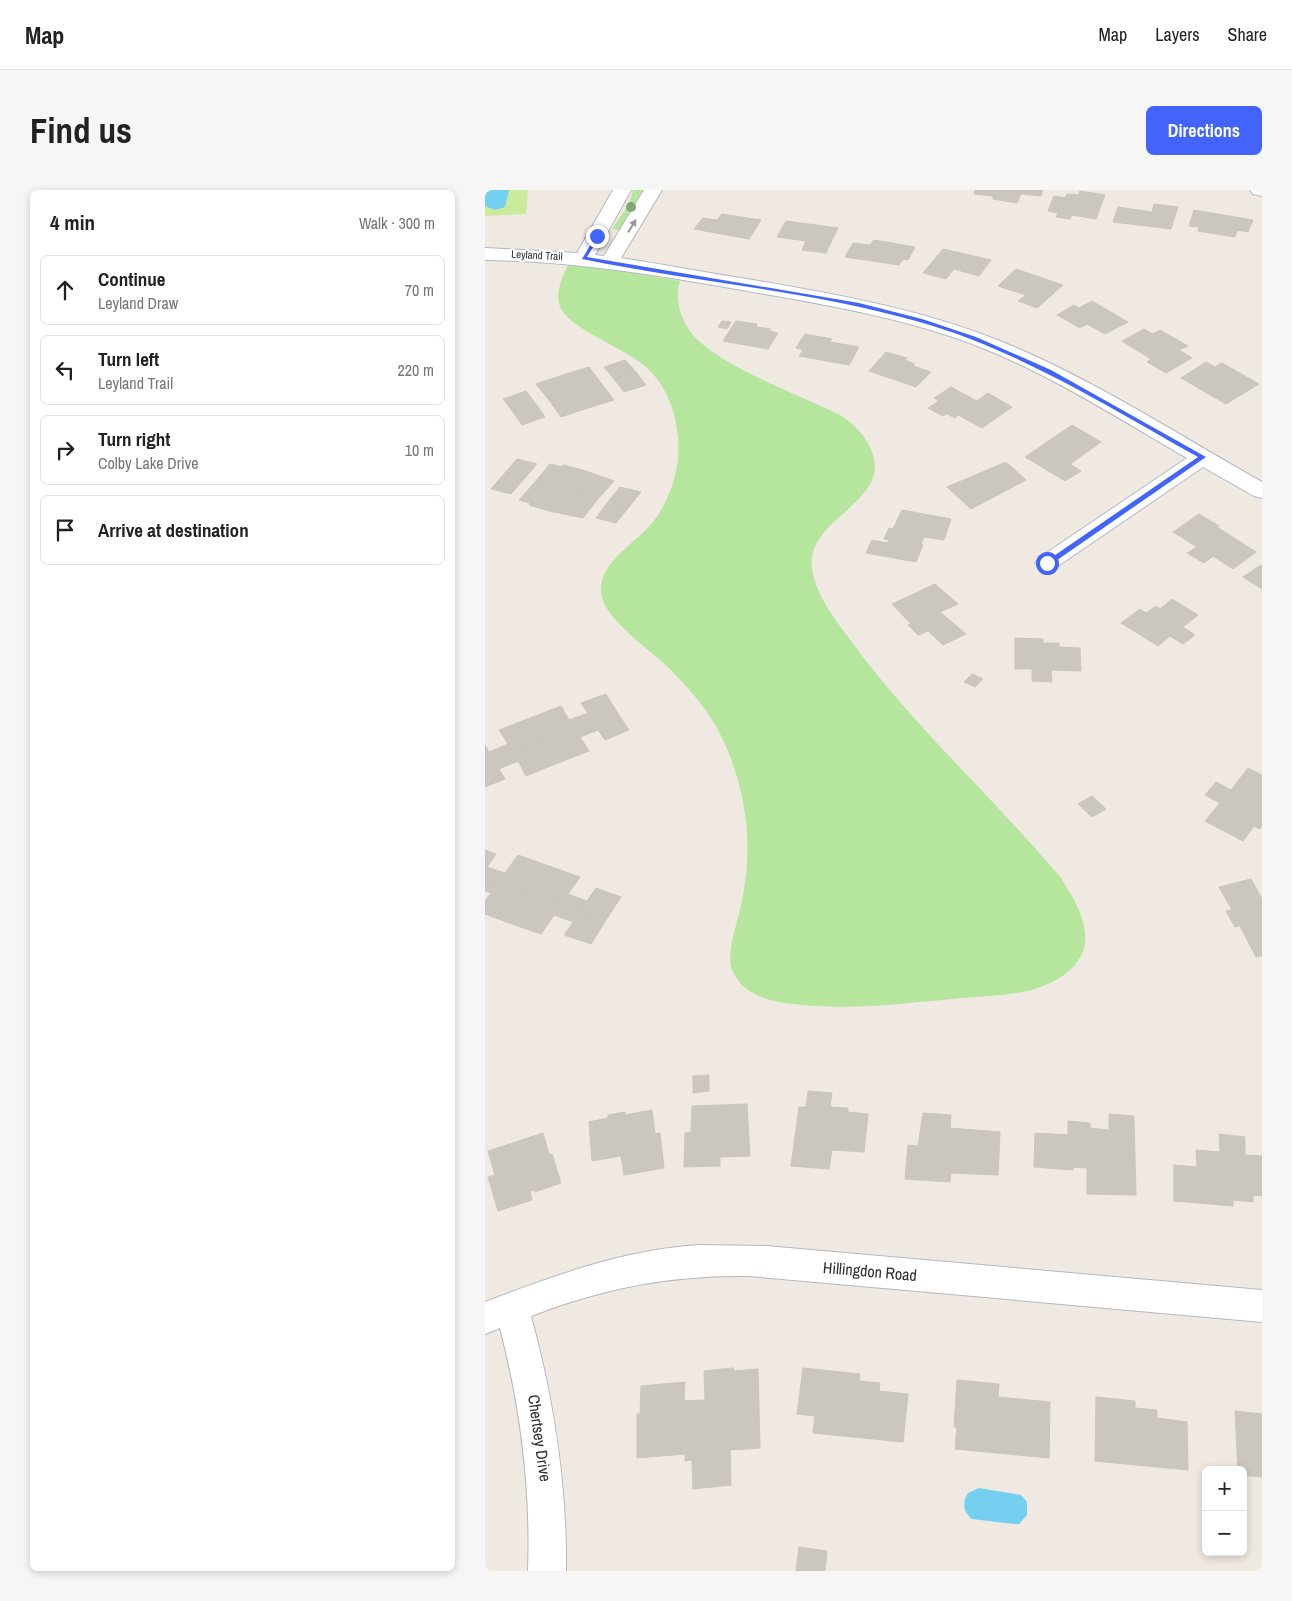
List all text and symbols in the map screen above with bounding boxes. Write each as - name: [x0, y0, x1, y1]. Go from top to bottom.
- text: Map: [25, 19, 64, 51]
- text: Map: [1099, 22, 1127, 47]
- text: Layers: [1155, 22, 1200, 47]
- text: Share: [1228, 22, 1267, 47]
- button: Directions: [1146, 106, 1262, 155]
- text: Find us: [30, 107, 132, 154]
- text: 4 min: [50, 208, 95, 237]
- text: Walk · 300 m: [359, 212, 435, 234]
- one-way arrow: [628, 220, 637, 233]
- route end: [586, 225, 609, 248]
- street label: Leyland Trail: [511, 247, 563, 263]
- text: Continue: [98, 266, 166, 292]
- icon: ahead: [51, 276, 79, 304]
- text: 70 m: [405, 279, 434, 301]
- text: Leyland Draw: [98, 292, 178, 314]
- text: Turn left: [98, 346, 159, 372]
- icon: left: [51, 356, 79, 384]
- text: 220 m: [398, 359, 434, 381]
- text: Leyland Trail: [98, 372, 173, 394]
- text: Turn right: [98, 426, 170, 452]
- icon: right: [51, 436, 79, 464]
- text: 10 m: [405, 439, 434, 461]
- text: Colby Lake Drive: [98, 452, 199, 474]
- icon: arrive: [51, 516, 79, 544]
- text: Arrive at destination: [98, 517, 249, 543]
- route start: [1036, 552, 1059, 575]
- street label: Hillingdon Road: [822, 1256, 918, 1286]
- street label: Chertsey Drive: [523, 1393, 557, 1483]
- map controls: [1202, 1466, 1247, 1556]
- button: +: [1202, 1466, 1247, 1511]
- button: −: [1202, 1511, 1247, 1556]

